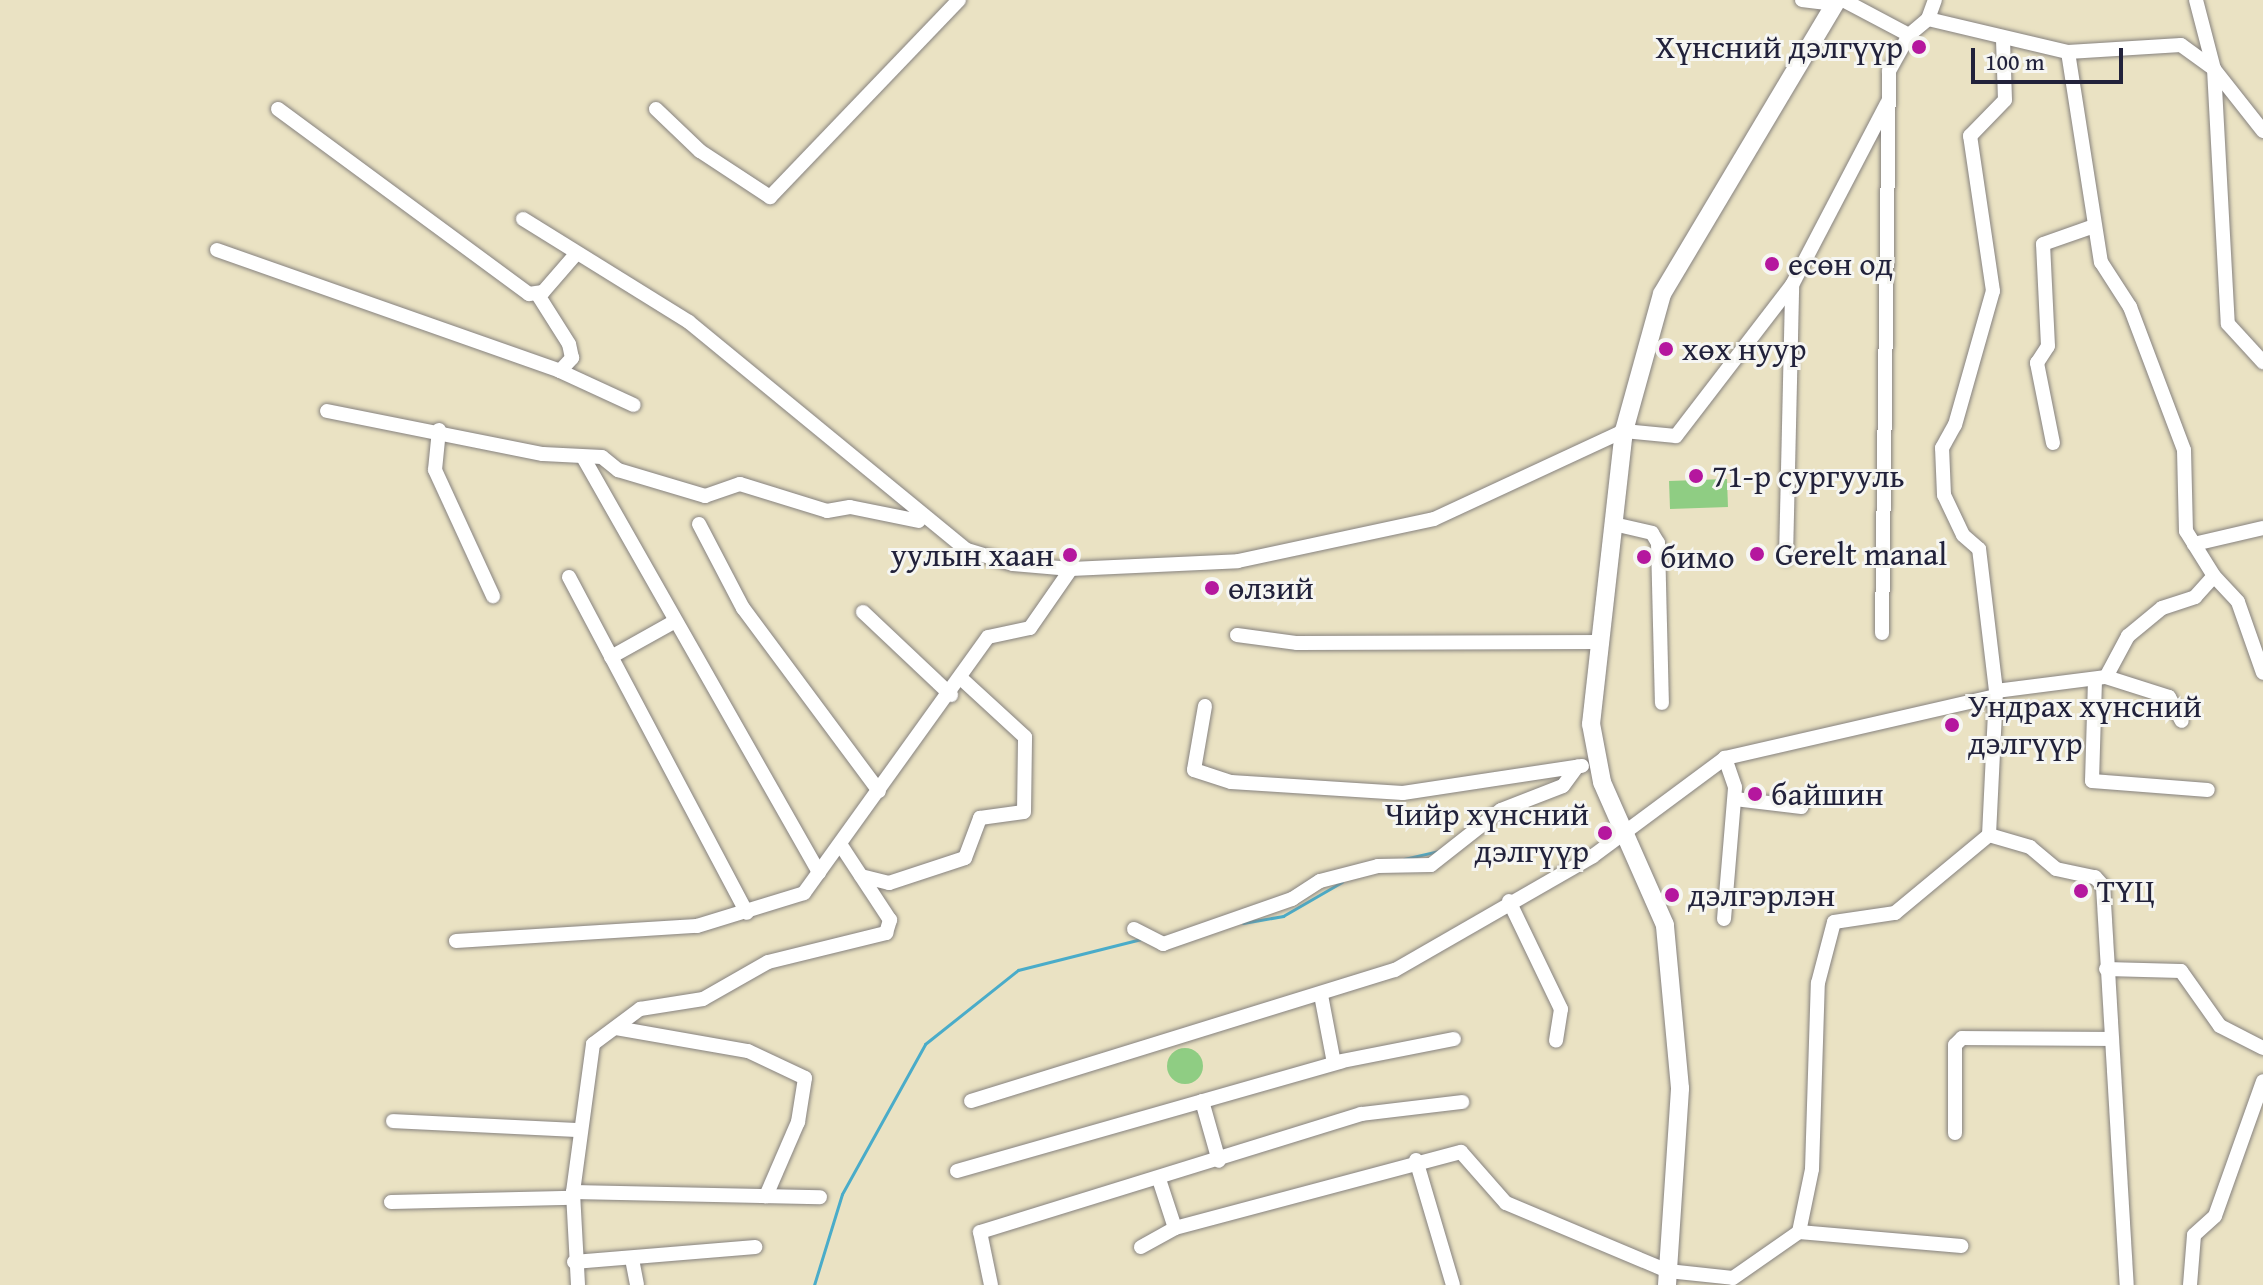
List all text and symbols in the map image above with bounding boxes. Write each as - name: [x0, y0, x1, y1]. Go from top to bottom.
- place label: Хүнсний дэлгүүр: [1655, 28, 1903, 66]
- scale bar: [1975, 32, 2127, 82]
- marker: Хүнсний дэлгүүр: [1910, 38, 1928, 56]
- text: 100 m: [1985, 44, 2045, 79]
- place label: есөн од: [1788, 245, 1893, 283]
- marker: есөн од: [1763, 255, 1781, 273]
- place label: хөх нуур: [1682, 330, 1806, 368]
- marker: хөх нуур: [1657, 340, 1675, 358]
- place label: 71-р сургууль: [1712, 457, 1905, 495]
- marker: 71-р сургууль: [1687, 467, 1705, 485]
- place label: Gerelt manal: [1775, 535, 1947, 573]
- place label: уулын хаан: [890, 536, 1054, 574]
- place label: бимо: [1660, 538, 1735, 576]
- marker: Gerelt manal: [1746, 543, 1768, 565]
- marker: уулын хаан: [1061, 546, 1079, 564]
- marker: бимо: [1635, 548, 1653, 566]
- place label: өлзий: [1228, 569, 1314, 607]
- marker: өлзий: [1203, 579, 1221, 597]
- place label: Ундрах хүнсний дэлгүүр: [1968, 688, 2202, 763]
- marker: Ундрах хүнсний дэлгүүр: [1943, 716, 1961, 734]
- place label: байшин: [1771, 775, 1883, 813]
- marker: байшин: [1746, 785, 1764, 803]
- place label: Чийр хүнсний дэлгүүр: [1385, 796, 1589, 871]
- marker: Чийр хүнсний дэлгүүр: [1596, 824, 1614, 842]
- place label: ТҮЦ: [2097, 872, 2155, 910]
- place label: дэлгэрлэн: [1688, 876, 1835, 914]
- marker: ТҮЦ: [2072, 882, 2090, 900]
- marker: дэлгэрлэн: [1663, 886, 1681, 904]

